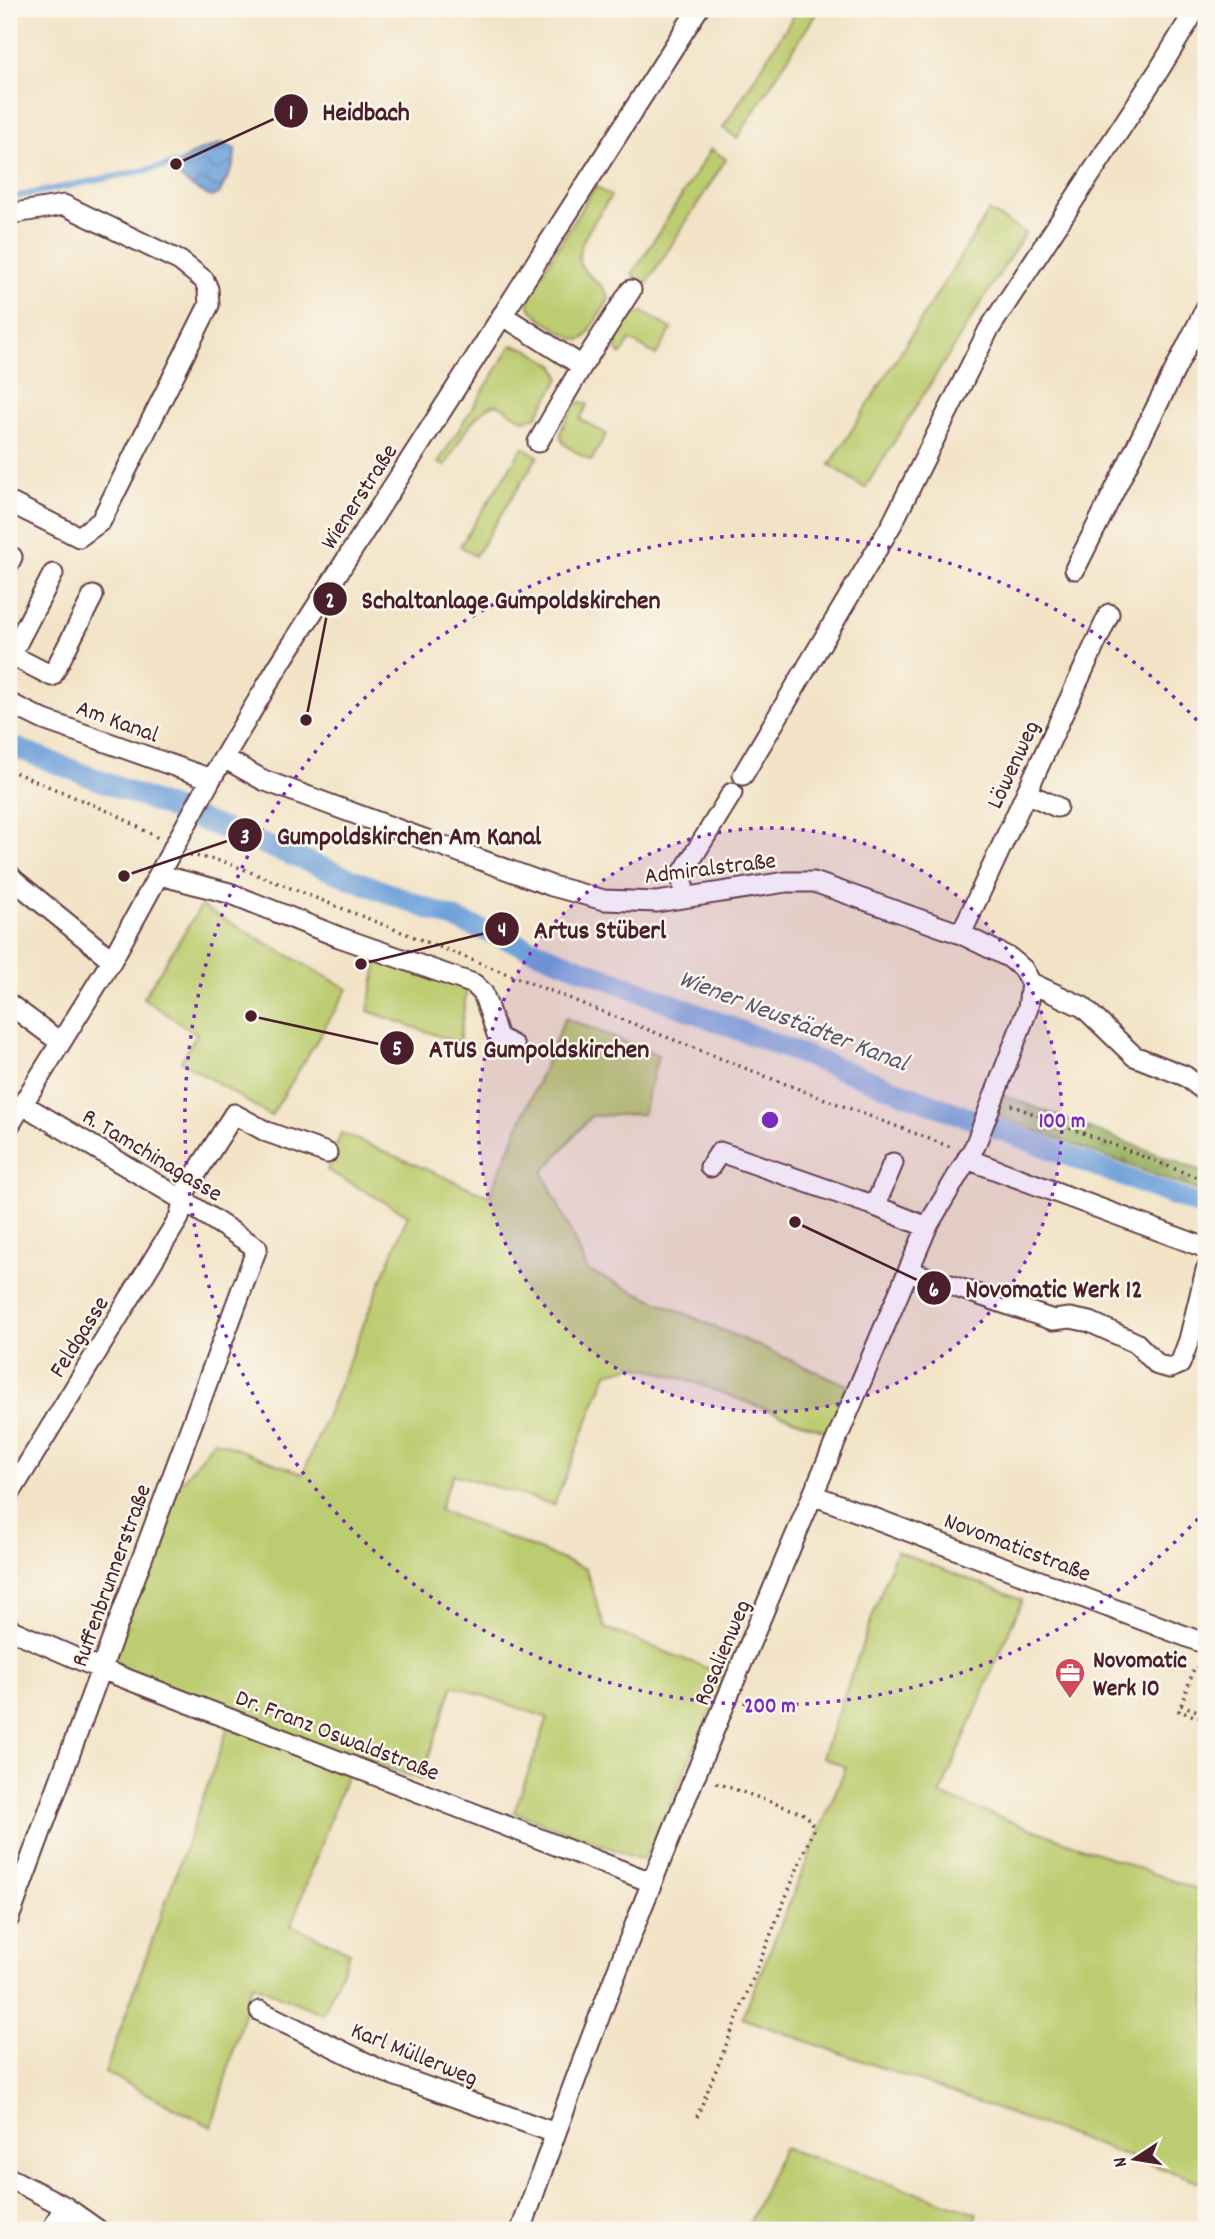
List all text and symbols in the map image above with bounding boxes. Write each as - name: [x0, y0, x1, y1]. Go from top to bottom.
- callout: Heidbach: [274, 88, 424, 135]
- text: Heidbach: [322, 96, 410, 133]
- text: 1: [289, 100, 293, 130]
- street label: Wienerstraße: [313, 438, 408, 557]
- callout: Schaltanlage Gumpoldskirchen: [312, 576, 675, 623]
- text: Schaltanlage Gumpoldskirchen: [361, 584, 661, 621]
- text: 2: [325, 588, 335, 618]
- street label: Am Kanal: [71, 692, 163, 754]
- street label: Löwenweg: [979, 715, 1050, 815]
- callout: Gumpoldskirchen Am Kanal: [228, 812, 555, 859]
- text: Gumpoldskirchen Am Kanal: [277, 820, 542, 857]
- text: 3: [240, 824, 250, 854]
- street label: Admiralstraße: [643, 845, 778, 895]
- callout: Artus Stüberl: [484, 905, 680, 952]
- text: Artus Stüberl: [534, 914, 667, 951]
- text: 4: [498, 917, 506, 947]
- water label: Wiener Neustädter Kanal: [673, 962, 914, 1084]
- callout: ATUS Gumpoldskirchen: [379, 1024, 663, 1071]
- text: ATUS Gumpoldskirchen: [429, 1033, 649, 1070]
- text: 5: [392, 1036, 402, 1066]
- street label: R. Tamchinagasse: [75, 1101, 228, 1212]
- centre of rings: [758, 1108, 782, 1132]
- text: 100 m: [1039, 1108, 1085, 1138]
- callout: Novomatic Werk 12: [916, 1265, 1156, 1312]
- text: Novomatic Werk 12: [965, 1273, 1143, 1310]
- text: 6: [929, 1277, 939, 1307]
- street label: Feldgasse: [42, 1290, 119, 1385]
- street label: Ruffenbrunnerstraße: [64, 1480, 162, 1672]
- street label: Novomaticstraße: [939, 1505, 1095, 1592]
- street label: Rosalienweg: [686, 1595, 761, 1711]
- place label: Novomatic Werk 10: [1093, 1645, 1187, 1707]
- office icon: Novomatic Werk 10: [1053, 1656, 1087, 1700]
- street label: Dr. Franz Oswaldstraße: [230, 1682, 444, 1791]
- text: 200 m: [744, 1693, 796, 1723]
- street label: Karl Müllerweg: [345, 2015, 482, 2097]
- north arrow: [1100, 2124, 1170, 2194]
- text: N: [1108, 2154, 1136, 2169]

